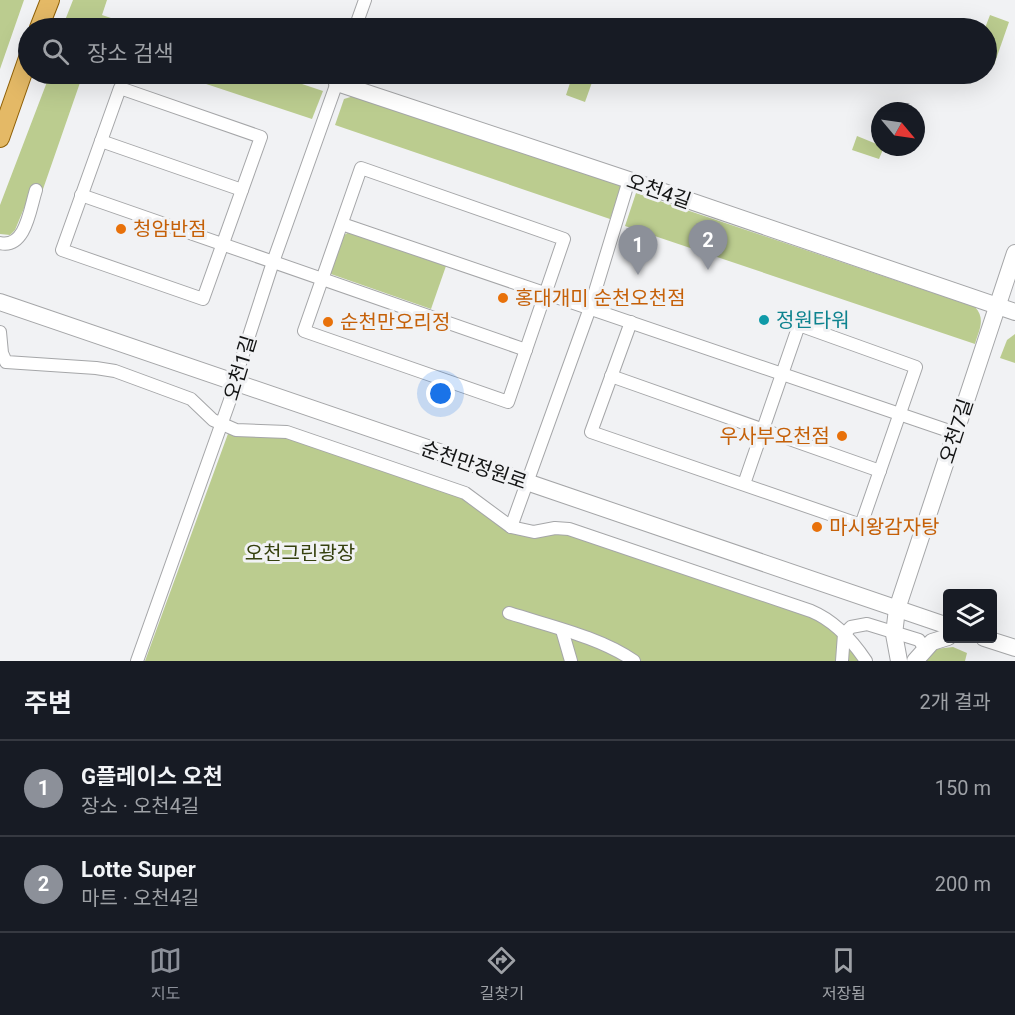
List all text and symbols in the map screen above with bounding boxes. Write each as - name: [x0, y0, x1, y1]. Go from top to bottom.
- search box: [18, 18, 997, 84]
- icon: search: [39, 35, 72, 68]
- text: 장소 검색: [87, 41, 173, 66]
- north arrow: [871, 102, 925, 156]
- street label: 오천4길: [624, 169, 694, 213]
- place label: 청암반점: [133, 217, 207, 241]
- pin: 2: [688, 220, 728, 270]
- marker: 청암반점: [114, 222, 128, 236]
- pin: 1: [618, 226, 658, 275]
- place label: 홍대개미 순천오천점: [515, 286, 686, 310]
- marker: 홍대개미 순천오천점: [496, 291, 510, 305]
- place label: 정원타워: [776, 308, 850, 332]
- place label: 순천만오리정: [340, 310, 450, 334]
- marker: 정원타워: [757, 313, 771, 327]
- marker: 순천만오리정: [321, 315, 335, 329]
- street label: 오천1길: [219, 333, 261, 403]
- your location: [426, 379, 455, 408]
- street label: 오천7길: [934, 396, 978, 466]
- place label: 우사부오천점: [720, 424, 830, 448]
- marker: 우사부오천점: [835, 429, 849, 443]
- street label: 순천만정원로: [418, 436, 530, 494]
- place label: 마시왕감자탕: [829, 515, 939, 539]
- marker: 마시왕감자탕: [810, 520, 824, 534]
- park label: 오천그린광장: [245, 541, 355, 565]
- map controls: [943, 589, 997, 643]
- button: layers: [943, 589, 997, 643]
- text: 주변: [24, 688, 72, 718]
- text: 2개 결과: [920, 690, 991, 714]
- text: G플레이스 오천: [81, 764, 223, 789]
- text: 1: [38, 776, 49, 800]
- text: 150 m: [935, 776, 991, 800]
- text: 장소 · 오천4길: [81, 794, 199, 818]
- text: Lotte Super: [81, 857, 196, 882]
- text: 2: [38, 872, 49, 896]
- text: 200 m: [935, 872, 991, 896]
- text: 마트 · 오천4길: [81, 886, 199, 910]
- tab: 지도: [149, 944, 182, 1004]
- tab: 길찾기: [480, 944, 524, 1004]
- tab: 저장됨: [822, 944, 866, 1004]

